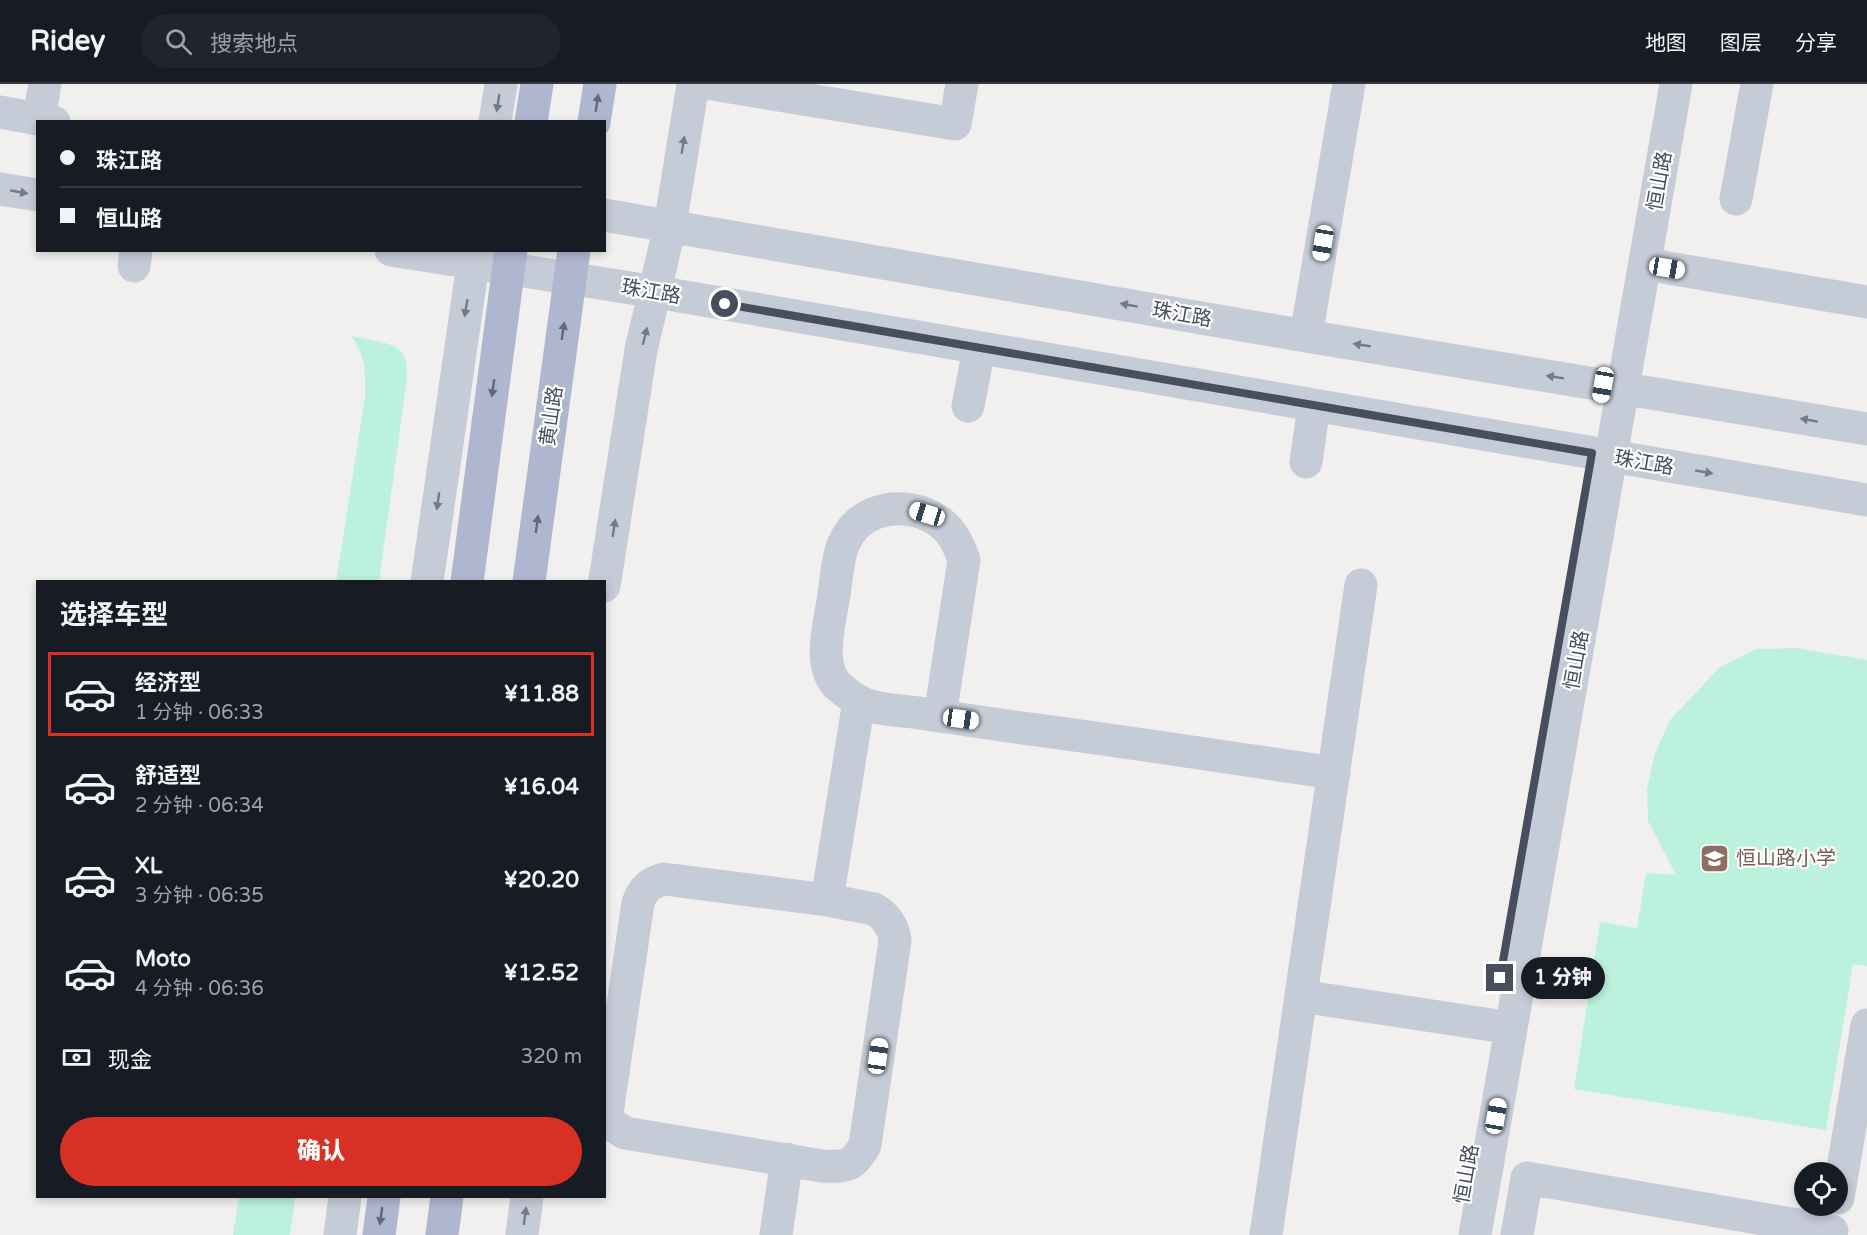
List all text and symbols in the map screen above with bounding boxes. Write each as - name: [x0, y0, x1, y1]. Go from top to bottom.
- search box: [141, 14, 561, 68]
- text: Ridey: [30, 24, 105, 58]
- icon: search: [162, 25, 195, 58]
- text: 搜索地点: [210, 31, 298, 57]
- text: 地图: [1645, 31, 1687, 56]
- text: 图层: [1720, 31, 1762, 56]
- text: 分享: [1795, 31, 1837, 56]
- one-way arrow: [493, 93, 502, 112]
- one-way arrow: [593, 93, 602, 112]
- one-way arrow: [678, 135, 687, 154]
- text: 珠江路: [96, 148, 162, 174]
- street label: 恒山路: [1643, 150, 1677, 213]
- one-way arrow: [9, 188, 28, 197]
- text: 恒山路: [96, 206, 162, 232]
- car: [1311, 224, 1335, 262]
- car: [1648, 256, 1686, 280]
- street label: 珠江路: [619, 275, 682, 309]
- route start: [711, 290, 738, 317]
- street label: 珠江路: [1150, 298, 1213, 332]
- one-way arrow: [461, 299, 470, 318]
- one-way arrow: [1119, 300, 1138, 309]
- one-way arrow: [558, 321, 567, 340]
- one-way arrow: [640, 327, 650, 345]
- one-way arrow: [1353, 340, 1372, 349]
- car: [1591, 366, 1615, 404]
- one-way arrow: [1545, 372, 1564, 381]
- one-way arrow: [488, 379, 497, 398]
- street label: 黄山路: [536, 385, 568, 448]
- one-way arrow: [1800, 415, 1819, 424]
- street label: 珠江路: [1612, 446, 1675, 480]
- one-way arrow: [1695, 468, 1714, 477]
- one-way arrow: [434, 492, 443, 511]
- car: [907, 500, 947, 528]
- one-way arrow: [532, 514, 541, 533]
- one-way arrow: [609, 519, 618, 538]
- text: 选择车型: [60, 599, 168, 632]
- street label: 恒山路: [1560, 629, 1594, 692]
- icon: car: [63, 667, 117, 721]
- text: 经济型: [135, 670, 201, 696]
- text: ¥11.88: [504, 681, 579, 707]
- text: 1 分钟 · 06:33: [135, 701, 264, 725]
- car: [942, 708, 980, 730]
- icon: car: [63, 760, 117, 814]
- text: 舒适型: [135, 763, 201, 789]
- text: ¥16.04: [504, 774, 579, 800]
- text: 2 分钟 · 06:34: [135, 794, 264, 818]
- school or university icon: 恒山路小学: [1699, 842, 1731, 874]
- place label: 恒山路小学: [1736, 847, 1836, 871]
- icon: car: [63, 853, 117, 907]
- text: XL: [135, 853, 162, 879]
- text: ¥20.20: [504, 867, 579, 893]
- text: 3 分钟 · 06:35: [135, 884, 264, 908]
- icon: car: [63, 946, 117, 1000]
- text: Moto: [135, 946, 191, 972]
- callout: 1 分钟: [1521, 957, 1605, 999]
- text: ¥12.52: [504, 960, 579, 986]
- route end: [1486, 964, 1513, 991]
- text: 1 分钟: [1534, 966, 1592, 990]
- text: 4 分钟 · 06:36: [135, 977, 264, 1001]
- car: [867, 1037, 889, 1075]
- icon: cash: [60, 1041, 93, 1074]
- text: 320 m: [521, 1045, 582, 1069]
- text: 现金: [108, 1047, 152, 1073]
- car: [1484, 1097, 1508, 1135]
- button: 确认: [60, 1117, 582, 1186]
- street label: 恒山路: [1450, 1143, 1484, 1206]
- map controls: [1794, 1162, 1848, 1216]
- button: locate: [1794, 1162, 1848, 1216]
- one-way arrow: [520, 1206, 529, 1225]
- one-way arrow: [377, 1207, 386, 1226]

